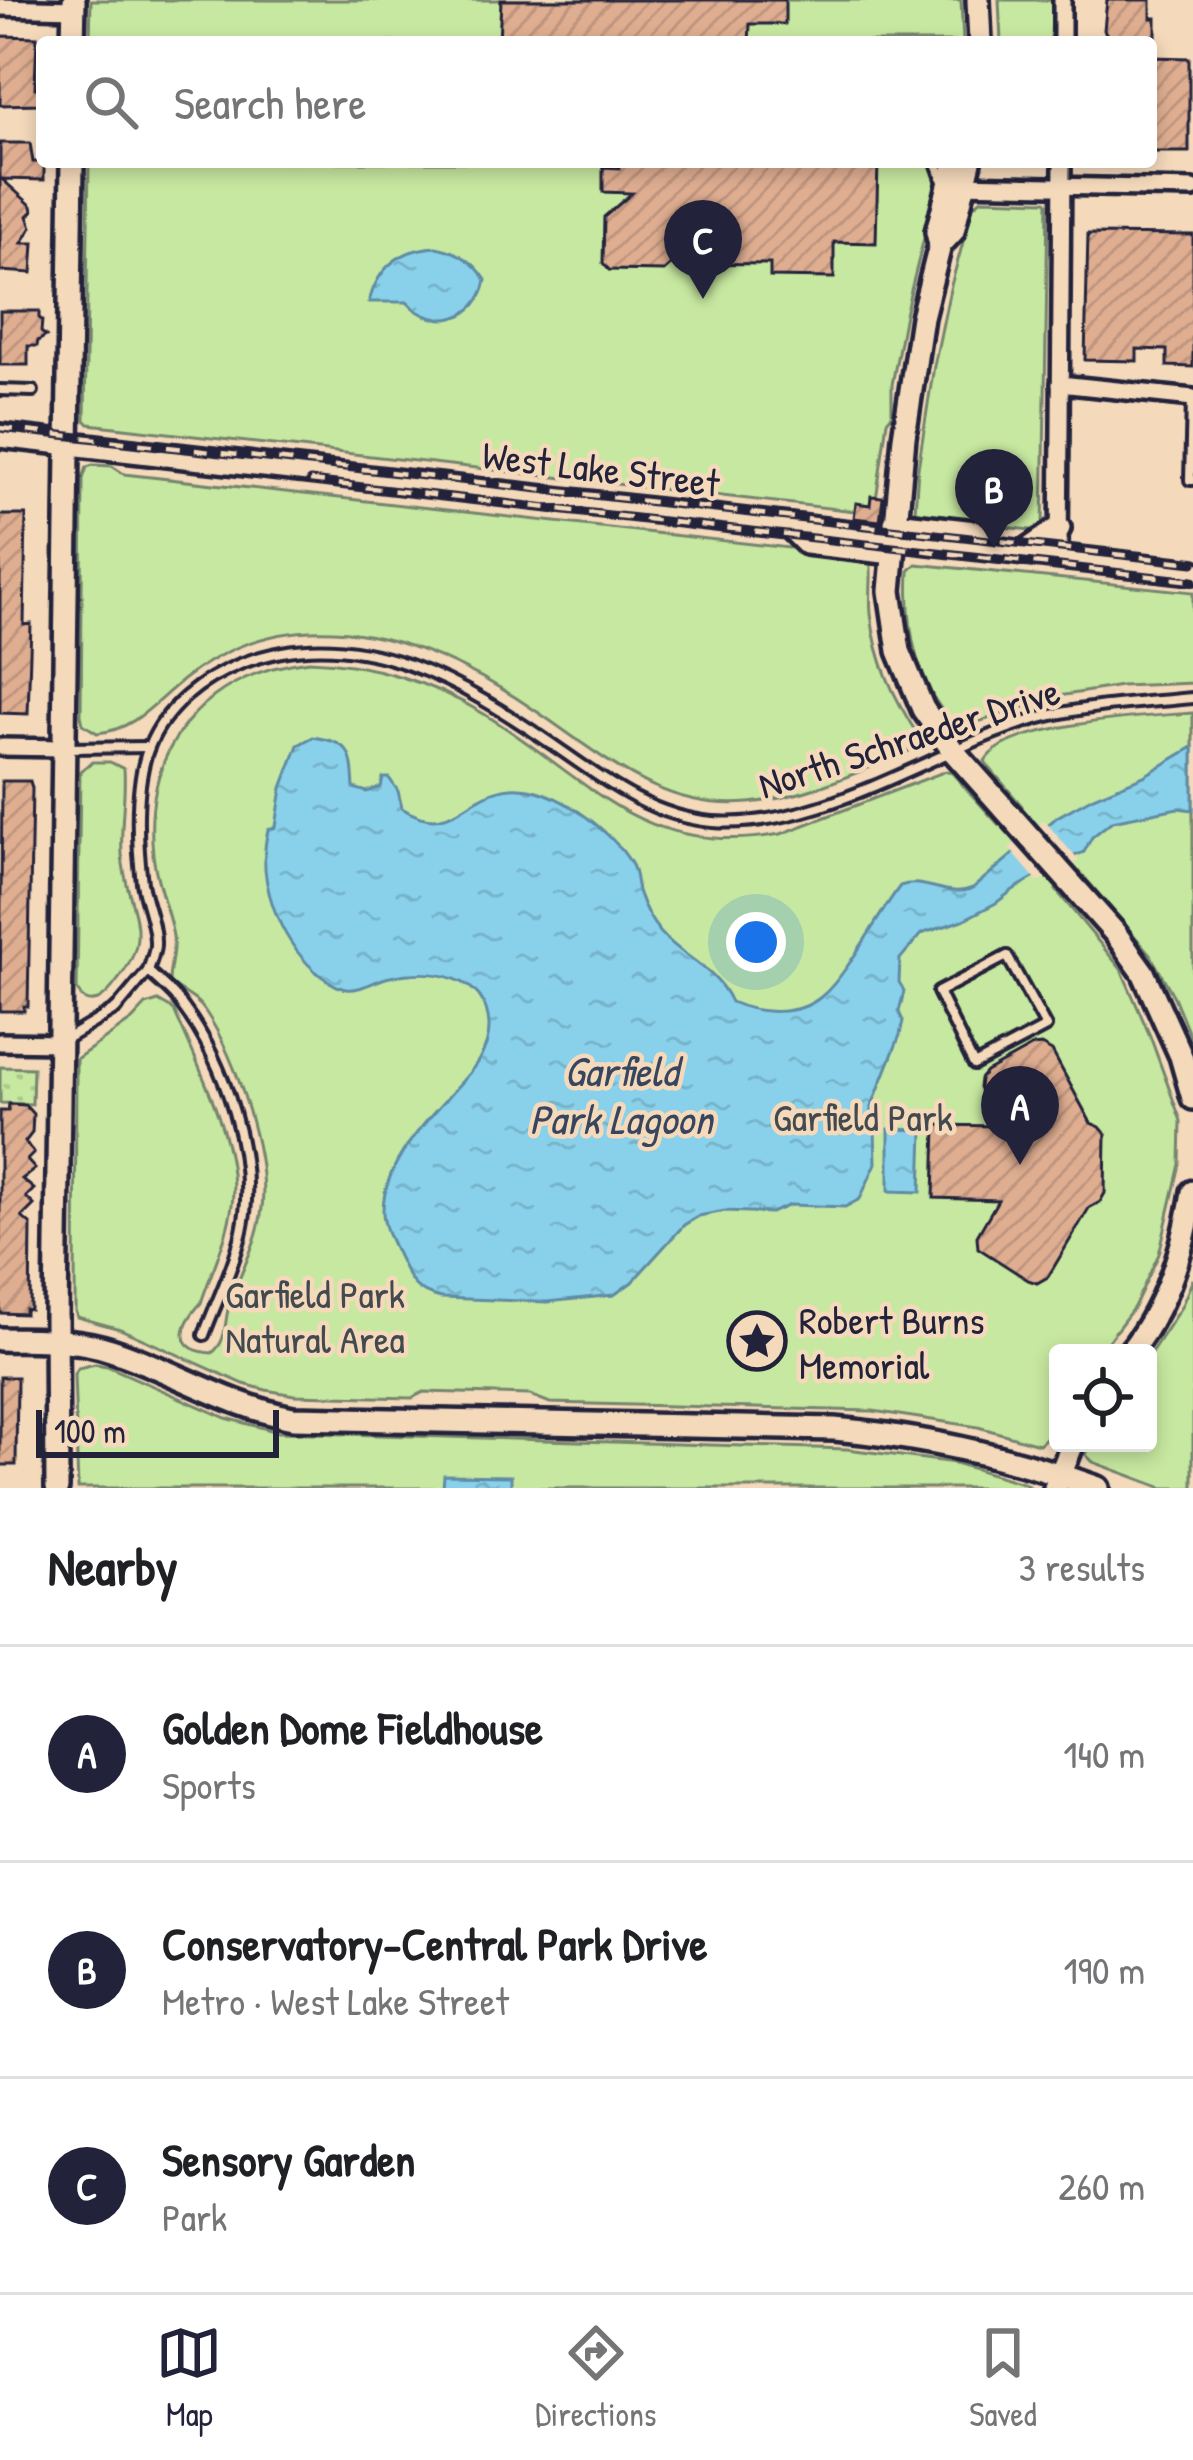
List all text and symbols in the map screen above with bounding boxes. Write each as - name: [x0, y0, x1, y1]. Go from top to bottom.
- search box: [36, 36, 1157, 168]
- icon: search: [78, 69, 144, 135]
- text: Search here: [174, 72, 366, 133]
- pin: C: [664, 200, 742, 299]
- street label: West Lake Street: [480, 427, 723, 509]
- pin: B: [955, 449, 1033, 548]
- street label: North Schraeder Drive: [752, 663, 1066, 811]
- your location: [726, 912, 786, 972]
- water label: Garfield Park Lagoon: [529, 1042, 716, 1148]
- pin: A: [981, 1066, 1059, 1165]
- park label: Garfield Park: [773, 1090, 953, 1143]
- park label: Garfield Park Natural Area: [225, 1267, 405, 1365]
- place label: Robert Burns Memorial: [799, 1293, 984, 1391]
- place icon: Robert Burns Memorial: [726, 1310, 788, 1372]
- map controls: [1049, 1344, 1157, 1452]
- button: locate: [1049, 1344, 1157, 1452]
- scale bar: [36, 1404, 279, 1457]
- text: 100 m: [54, 1409, 126, 1453]
- text: Nearby: [48, 1532, 178, 1601]
- text: 3 results: [1019, 1540, 1145, 1593]
- text: Golden Dome Fieldhouse: [162, 1697, 543, 1758]
- text: A: [77, 1727, 97, 1780]
- text: 140 m: [1063, 1727, 1145, 1780]
- text: Sports: [162, 1758, 256, 1811]
- text: Conservatory-Central Park Drive: [162, 1913, 708, 1974]
- text: B: [77, 1943, 97, 1996]
- text: 190 m: [1064, 1943, 1145, 1996]
- text: Metro · West Lake Street: [162, 1974, 509, 2027]
- text: Sensory Garden: [162, 2129, 415, 2190]
- text: C: [76, 2159, 98, 2212]
- text: 260 m: [1058, 2159, 1145, 2212]
- text: Park: [162, 2190, 227, 2243]
- tab: Map: [156, 2320, 222, 2436]
- tab: Directions: [535, 2320, 657, 2436]
- tab: Saved: [969, 2320, 1037, 2436]

